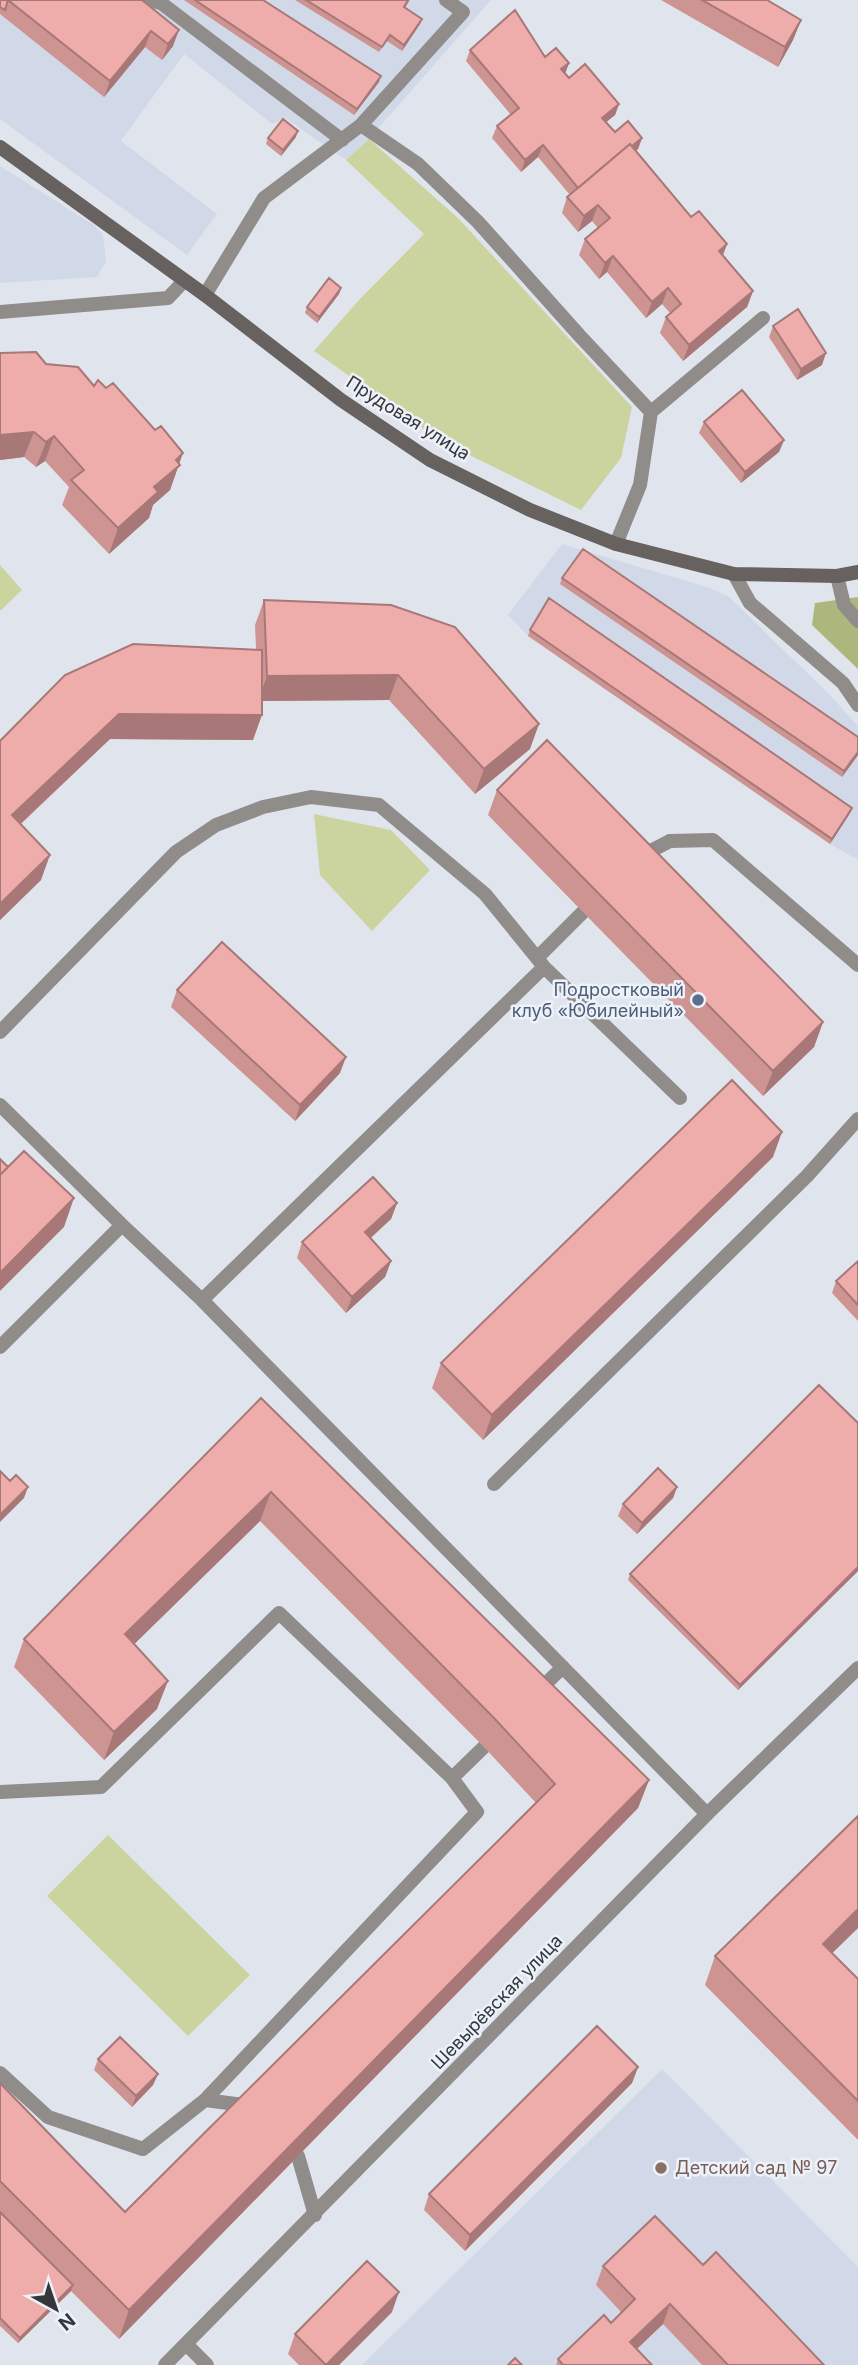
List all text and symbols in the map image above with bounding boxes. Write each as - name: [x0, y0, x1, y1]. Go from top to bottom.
- street label: Прудовая улица: [343, 371, 474, 464]
- place label: Подростковый клуб «Юбилейный»: [512, 979, 684, 1021]
- marker: Подростковый клуб «Юбилейный»: [690, 992, 706, 1008]
- street label: Шевырёвская улица: [427, 1930, 566, 2073]
- place label: Детский сад № 97: [675, 2157, 837, 2178]
- marker: Детский сад № 97: [653, 2160, 669, 2176]
- north arrow: [21, 2274, 91, 2344]
- text: N: [54, 2308, 80, 2335]

